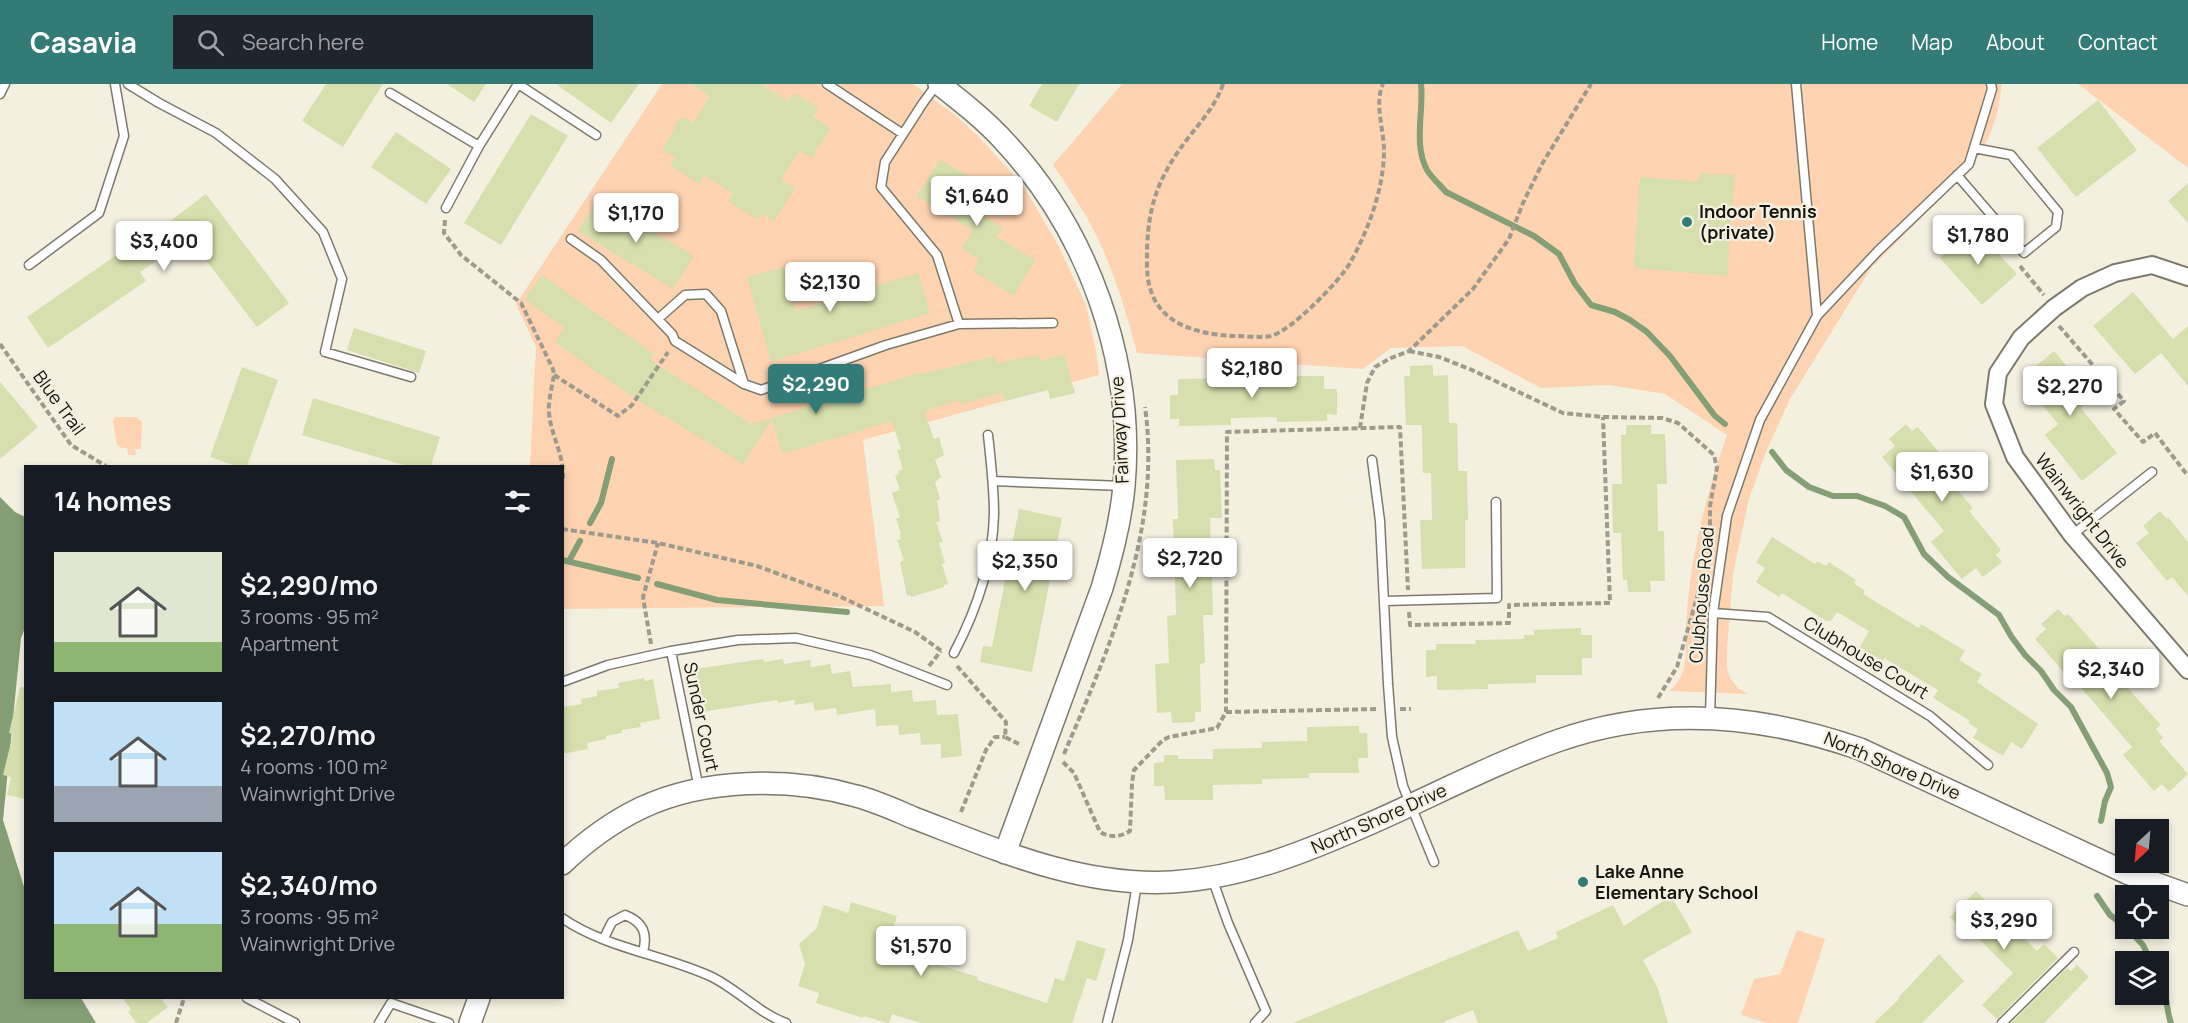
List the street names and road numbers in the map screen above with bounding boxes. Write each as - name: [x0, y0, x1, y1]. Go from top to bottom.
- street label: Blue Trail: [28, 365, 91, 440]
- street label: Fairway Drive: [1104, 376, 1134, 484]
- street label: Wainwright Drive: [2030, 448, 2135, 573]
- street label: Clubhouse Road: [1683, 526, 1719, 664]
- street label: Clubhouse Court: [1799, 610, 1934, 704]
- street label: Sunder Court: [679, 660, 725, 774]
- street label: North Shore Drive: [1821, 726, 1964, 805]
- street label: North Shore Drive: [1307, 777, 1450, 859]

